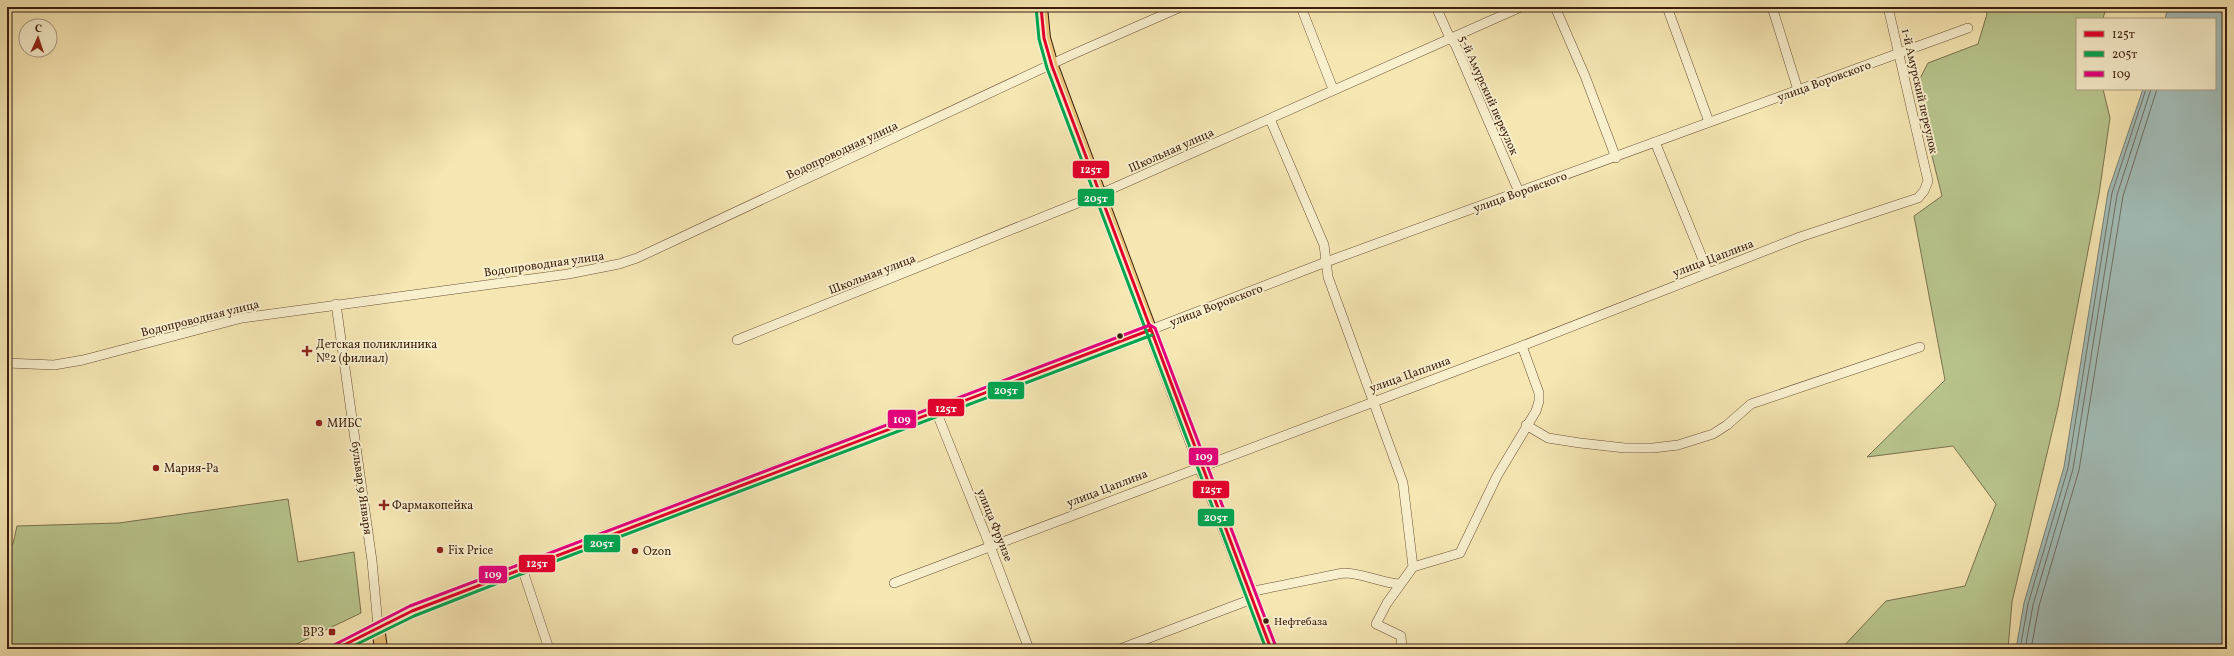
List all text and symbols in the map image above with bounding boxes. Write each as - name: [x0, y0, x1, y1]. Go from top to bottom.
- north arrow: [18, 18, 58, 58]
- legend: [2076, 18, 2216, 90]
- text: С: [35, 22, 42, 37]
- street label: 1-й Амурский переулок: [1897, 27, 1941, 156]
- text: 125т: [2112, 27, 2135, 43]
- street label: 5-й Амурский переулок: [1454, 33, 1522, 158]
- text: 205т: [2112, 47, 2137, 63]
- street label: улица Воровского: [1775, 58, 1873, 106]
- text: 109: [2112, 67, 2130, 83]
- street label: Водопроводная улица: [784, 118, 901, 184]
- street label: Школьная улица: [1126, 125, 1217, 177]
- line badge: 125т: [1072, 160, 1110, 179]
- text: 125т: [1080, 163, 1102, 178]
- street label: улица Воровского: [1471, 169, 1569, 217]
- line badge: 205т: [1077, 188, 1115, 207]
- text: 205т: [1084, 192, 1108, 207]
- street label: улица Цаплина: [1671, 236, 1756, 282]
- street label: Водопроводная улица: [483, 249, 605, 281]
- street label: Школьная улица: [827, 251, 918, 299]
- street label: улица Воровского: [1168, 281, 1265, 331]
- street label: Водопроводная улица: [139, 297, 261, 341]
- unlabelled marker: [1115, 331, 1125, 341]
- place label: Детская поликлиника №2 (филиал): [316, 337, 437, 367]
- marker: Детская поликлиника №2 (филиал): [301, 345, 313, 357]
- street label: улица Цаплина: [1367, 353, 1453, 397]
- line badge: 205т: [987, 381, 1025, 400]
- text: 205т: [994, 384, 1018, 399]
- line badge: 125т: [927, 398, 965, 417]
- text: 125т: [935, 402, 957, 417]
- line badge: 109: [887, 409, 917, 429]
- text: 109: [893, 413, 911, 428]
- place label: МИБС: [327, 416, 363, 432]
- marker: МИБС: [314, 418, 324, 428]
- street label: бульвар 9 Января: [347, 440, 375, 536]
- line badge: 109: [1188, 447, 1219, 466]
- text: 109: [1195, 450, 1213, 465]
- place label: Мария-Ра: [164, 461, 219, 477]
- marker: Мария-Ра: [151, 463, 161, 473]
- street label: улица Цаплина: [1065, 466, 1150, 512]
- line badge: 125т: [1192, 480, 1230, 499]
- text: 125т: [1200, 483, 1222, 498]
- street label: улица Фрунзе: [972, 487, 1016, 564]
- place label: Фармакопейка: [392, 498, 473, 514]
- marker: Фармакопейка: [379, 500, 389, 510]
- line badge: 205т: [1197, 508, 1235, 527]
- text: 205т: [1204, 511, 1228, 526]
- line badge: 205т: [583, 534, 621, 553]
- text: 205т: [590, 537, 614, 552]
- place label: Fix Price: [448, 543, 494, 559]
- place label: Ozon: [643, 544, 671, 560]
- marker: Fix Price: [435, 545, 445, 555]
- marker: Ozon: [630, 546, 640, 556]
- line badge: 125т: [518, 554, 556, 573]
- text: 125т: [526, 557, 548, 572]
- line badge: 109: [478, 565, 508, 584]
- text: 109: [484, 568, 502, 583]
- place label: Нефтебаза: [1274, 615, 1328, 630]
- marker: Нефтебаза: [1261, 616, 1271, 626]
- place label: ВРЗ: [303, 625, 324, 641]
- marker: ВРЗ: [327, 627, 337, 637]

